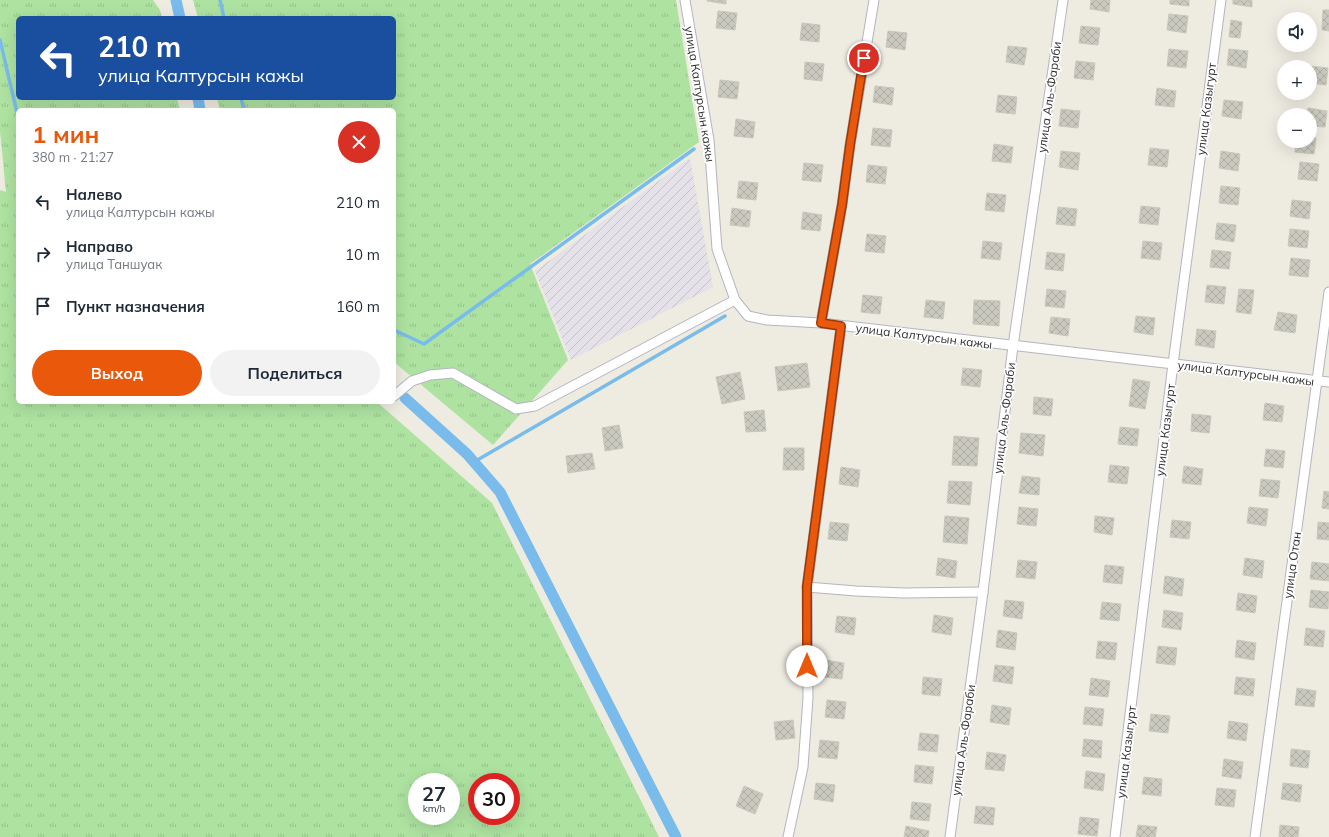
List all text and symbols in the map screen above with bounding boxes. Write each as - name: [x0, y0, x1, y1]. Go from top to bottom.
- map controls: [1277, 12, 1317, 148]
- button: sound: [1277, 12, 1317, 52]
- street label: улица Калтурсын кажы: [682, 25, 718, 163]
- text: 210 m: [98, 29, 181, 64]
- icon: left: [32, 32, 84, 84]
- street label: улица Аль-Фараби: [1034, 40, 1064, 154]
- pin: [847, 41, 881, 75]
- icon: arrive: [853, 47, 875, 69]
- button: +: [1277, 60, 1317, 100]
- street label: улица Казыгурт: [1193, 61, 1219, 156]
- text: улица Калтурсын кажы: [98, 64, 304, 87]
- button: −: [1277, 108, 1317, 148]
- text: 1 мин: [32, 119, 99, 149]
- button: close: [338, 121, 380, 163]
- text: 380 m · 21:27: [32, 149, 114, 165]
- text: Налево: [66, 185, 122, 204]
- icon: left: [32, 191, 54, 213]
- text: 210 m: [336, 193, 380, 212]
- text: улица Калтурсын кажы: [66, 204, 215, 220]
- text: Направо: [66, 237, 133, 256]
- icon: right: [32, 243, 54, 265]
- text: 10 m: [345, 245, 380, 264]
- text: улица Таншуак: [66, 256, 162, 272]
- icon: arrive: [32, 295, 54, 317]
- text: Пункт назначения: [66, 297, 205, 316]
- text: 160 m: [336, 297, 380, 316]
- street label: улица Калтурсын кажы: [855, 320, 993, 352]
- button: Выход: [32, 350, 202, 396]
- button: Поделиться: [210, 350, 380, 396]
- street label: улица Калтурсын кажы: [1177, 357, 1315, 389]
- street label: улица Аль-Фараби: [990, 361, 1018, 475]
- street label: улица Казыгурт: [1152, 382, 1178, 477]
- street label: улица Отан: [1280, 531, 1304, 599]
- position arrow: [786, 645, 828, 687]
- street label: улица Аль-Фараби: [948, 683, 978, 797]
- street label: улица Казыгурт: [1113, 704, 1139, 799]
- speed limit sign: 30: [468, 773, 520, 825]
- text: 27: [422, 781, 446, 806]
- text: km/h: [423, 802, 445, 815]

